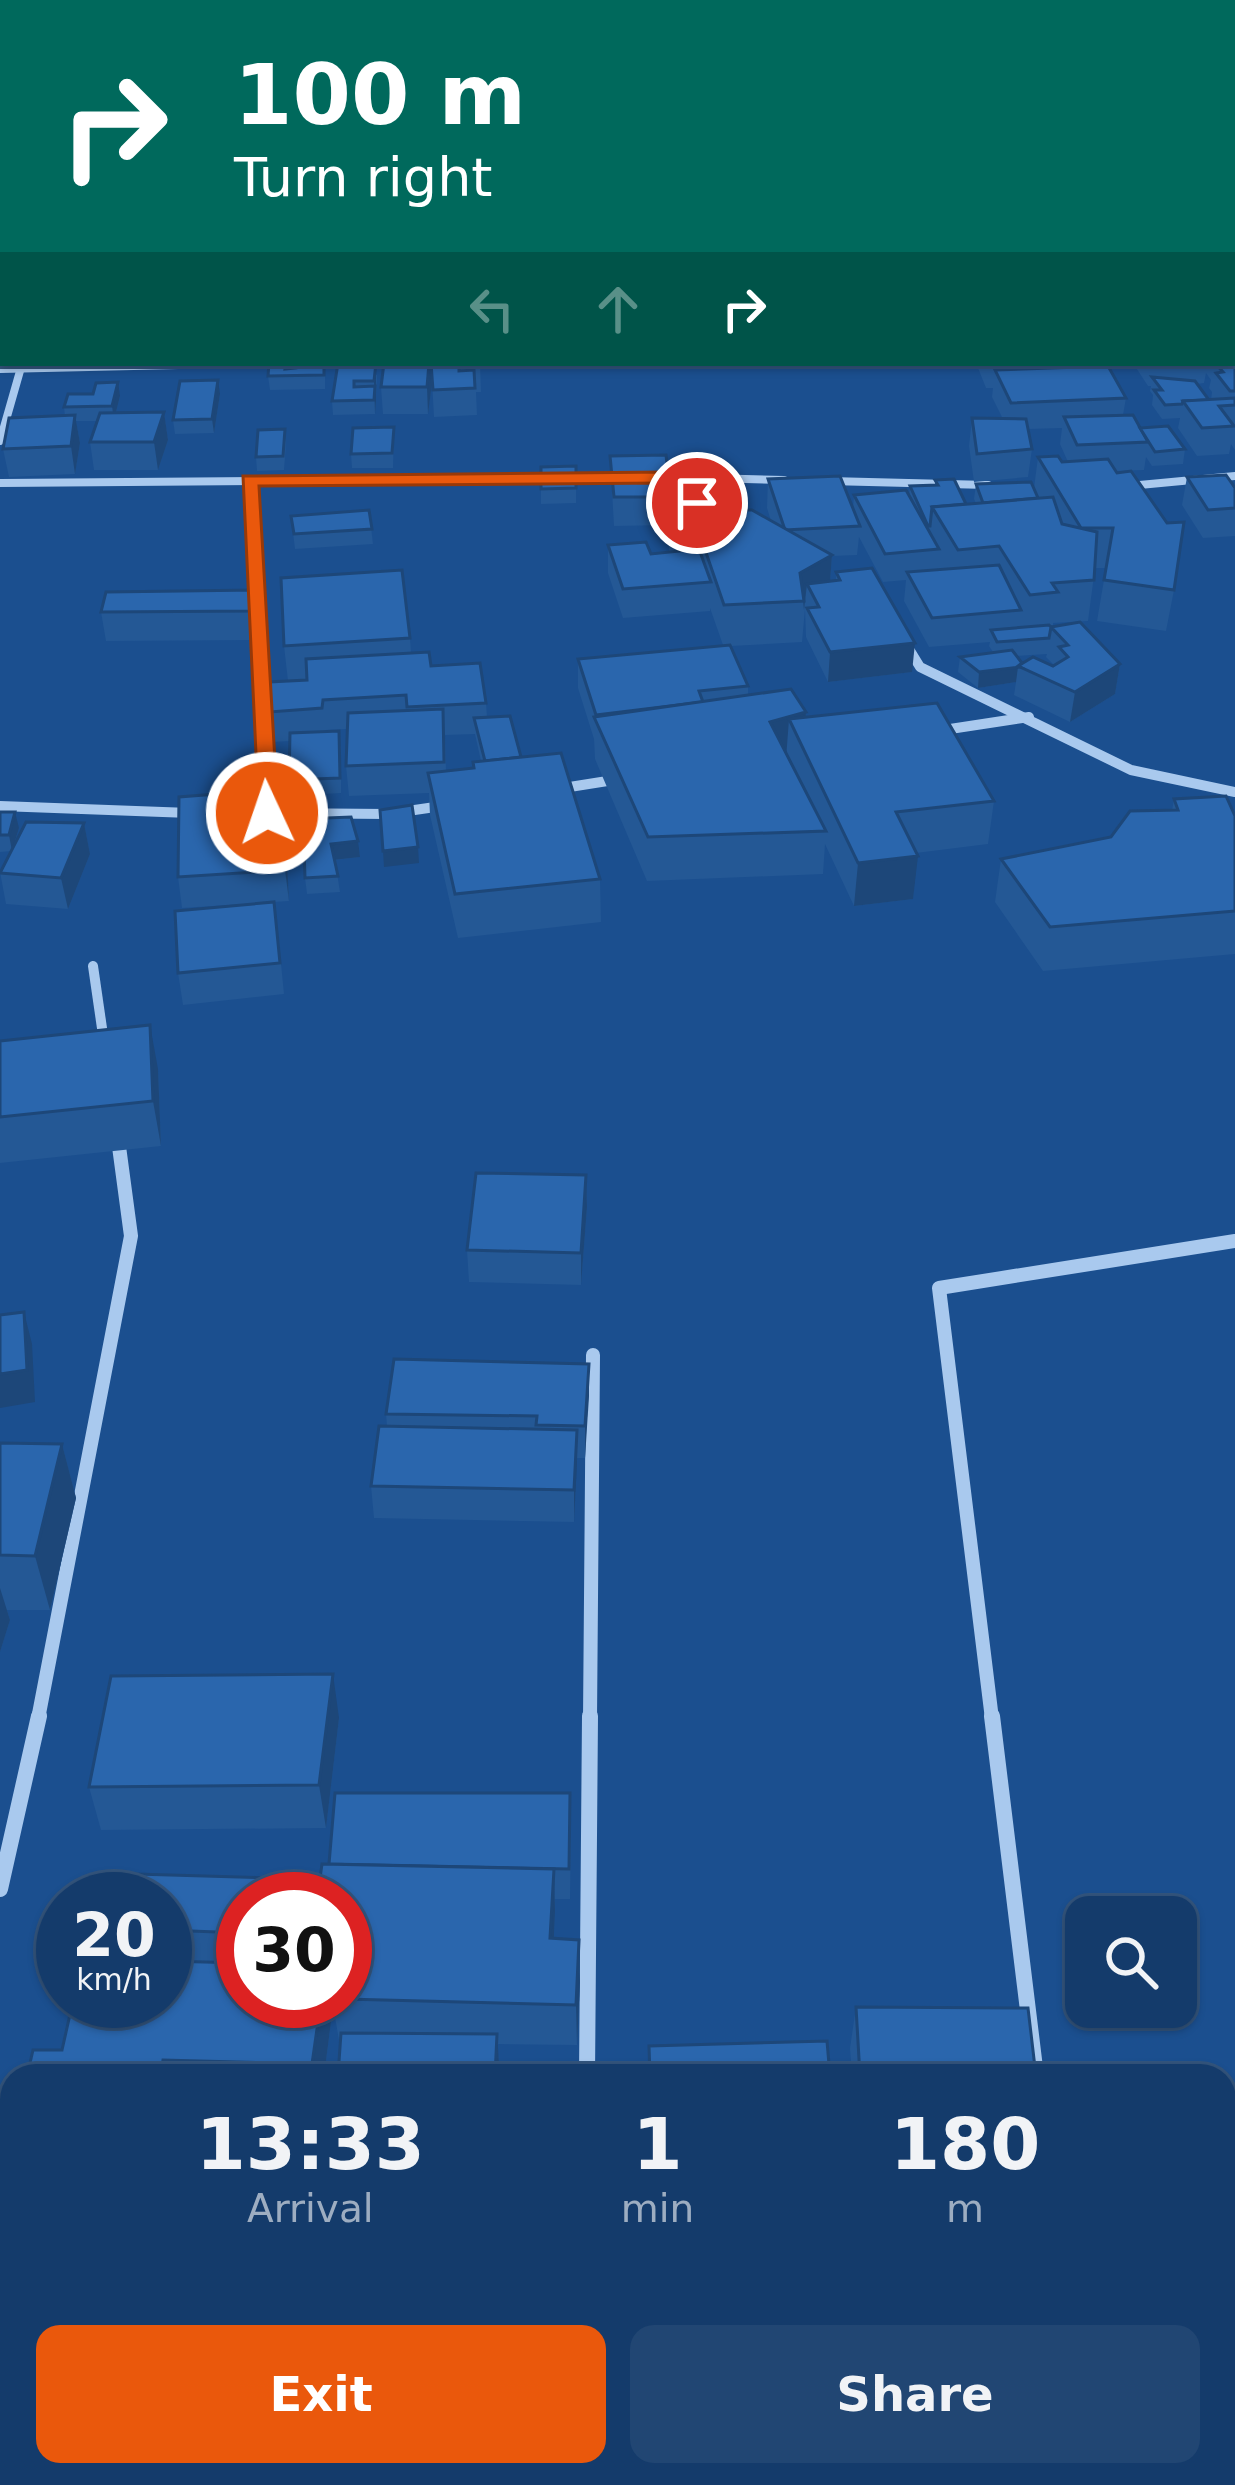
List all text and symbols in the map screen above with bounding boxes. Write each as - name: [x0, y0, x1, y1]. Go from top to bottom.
- text: 100 m: [234, 46, 526, 144]
- icon: right: [36, 48, 192, 204]
- text: Turn right: [234, 146, 493, 209]
- icon: left: [459, 276, 525, 342]
- icon: ahead: [585, 276, 651, 342]
- icon: right: [711, 276, 777, 342]
- pin: [646, 452, 748, 554]
- icon: arrive: [664, 470, 730, 536]
- position arrow: [204, 750, 330, 876]
- speed limit sign: 30: [216, 1872, 372, 2028]
- map controls: [1065, 1896, 1197, 2028]
- button: search: [1065, 1896, 1197, 2028]
- text: 20: [72, 1900, 156, 1970]
- text: km/h: [76, 1962, 152, 1997]
- text: 13:33: [196, 2102, 425, 2186]
- text: 1: [632, 2102, 682, 2186]
- text: 180: [890, 2102, 1040, 2186]
- text: Arrival: [247, 2186, 374, 2231]
- text: min: [621, 2186, 694, 2231]
- text: m: [946, 2186, 984, 2231]
- button: Exit: [36, 2325, 606, 2463]
- button: Share: [630, 2325, 1200, 2463]

